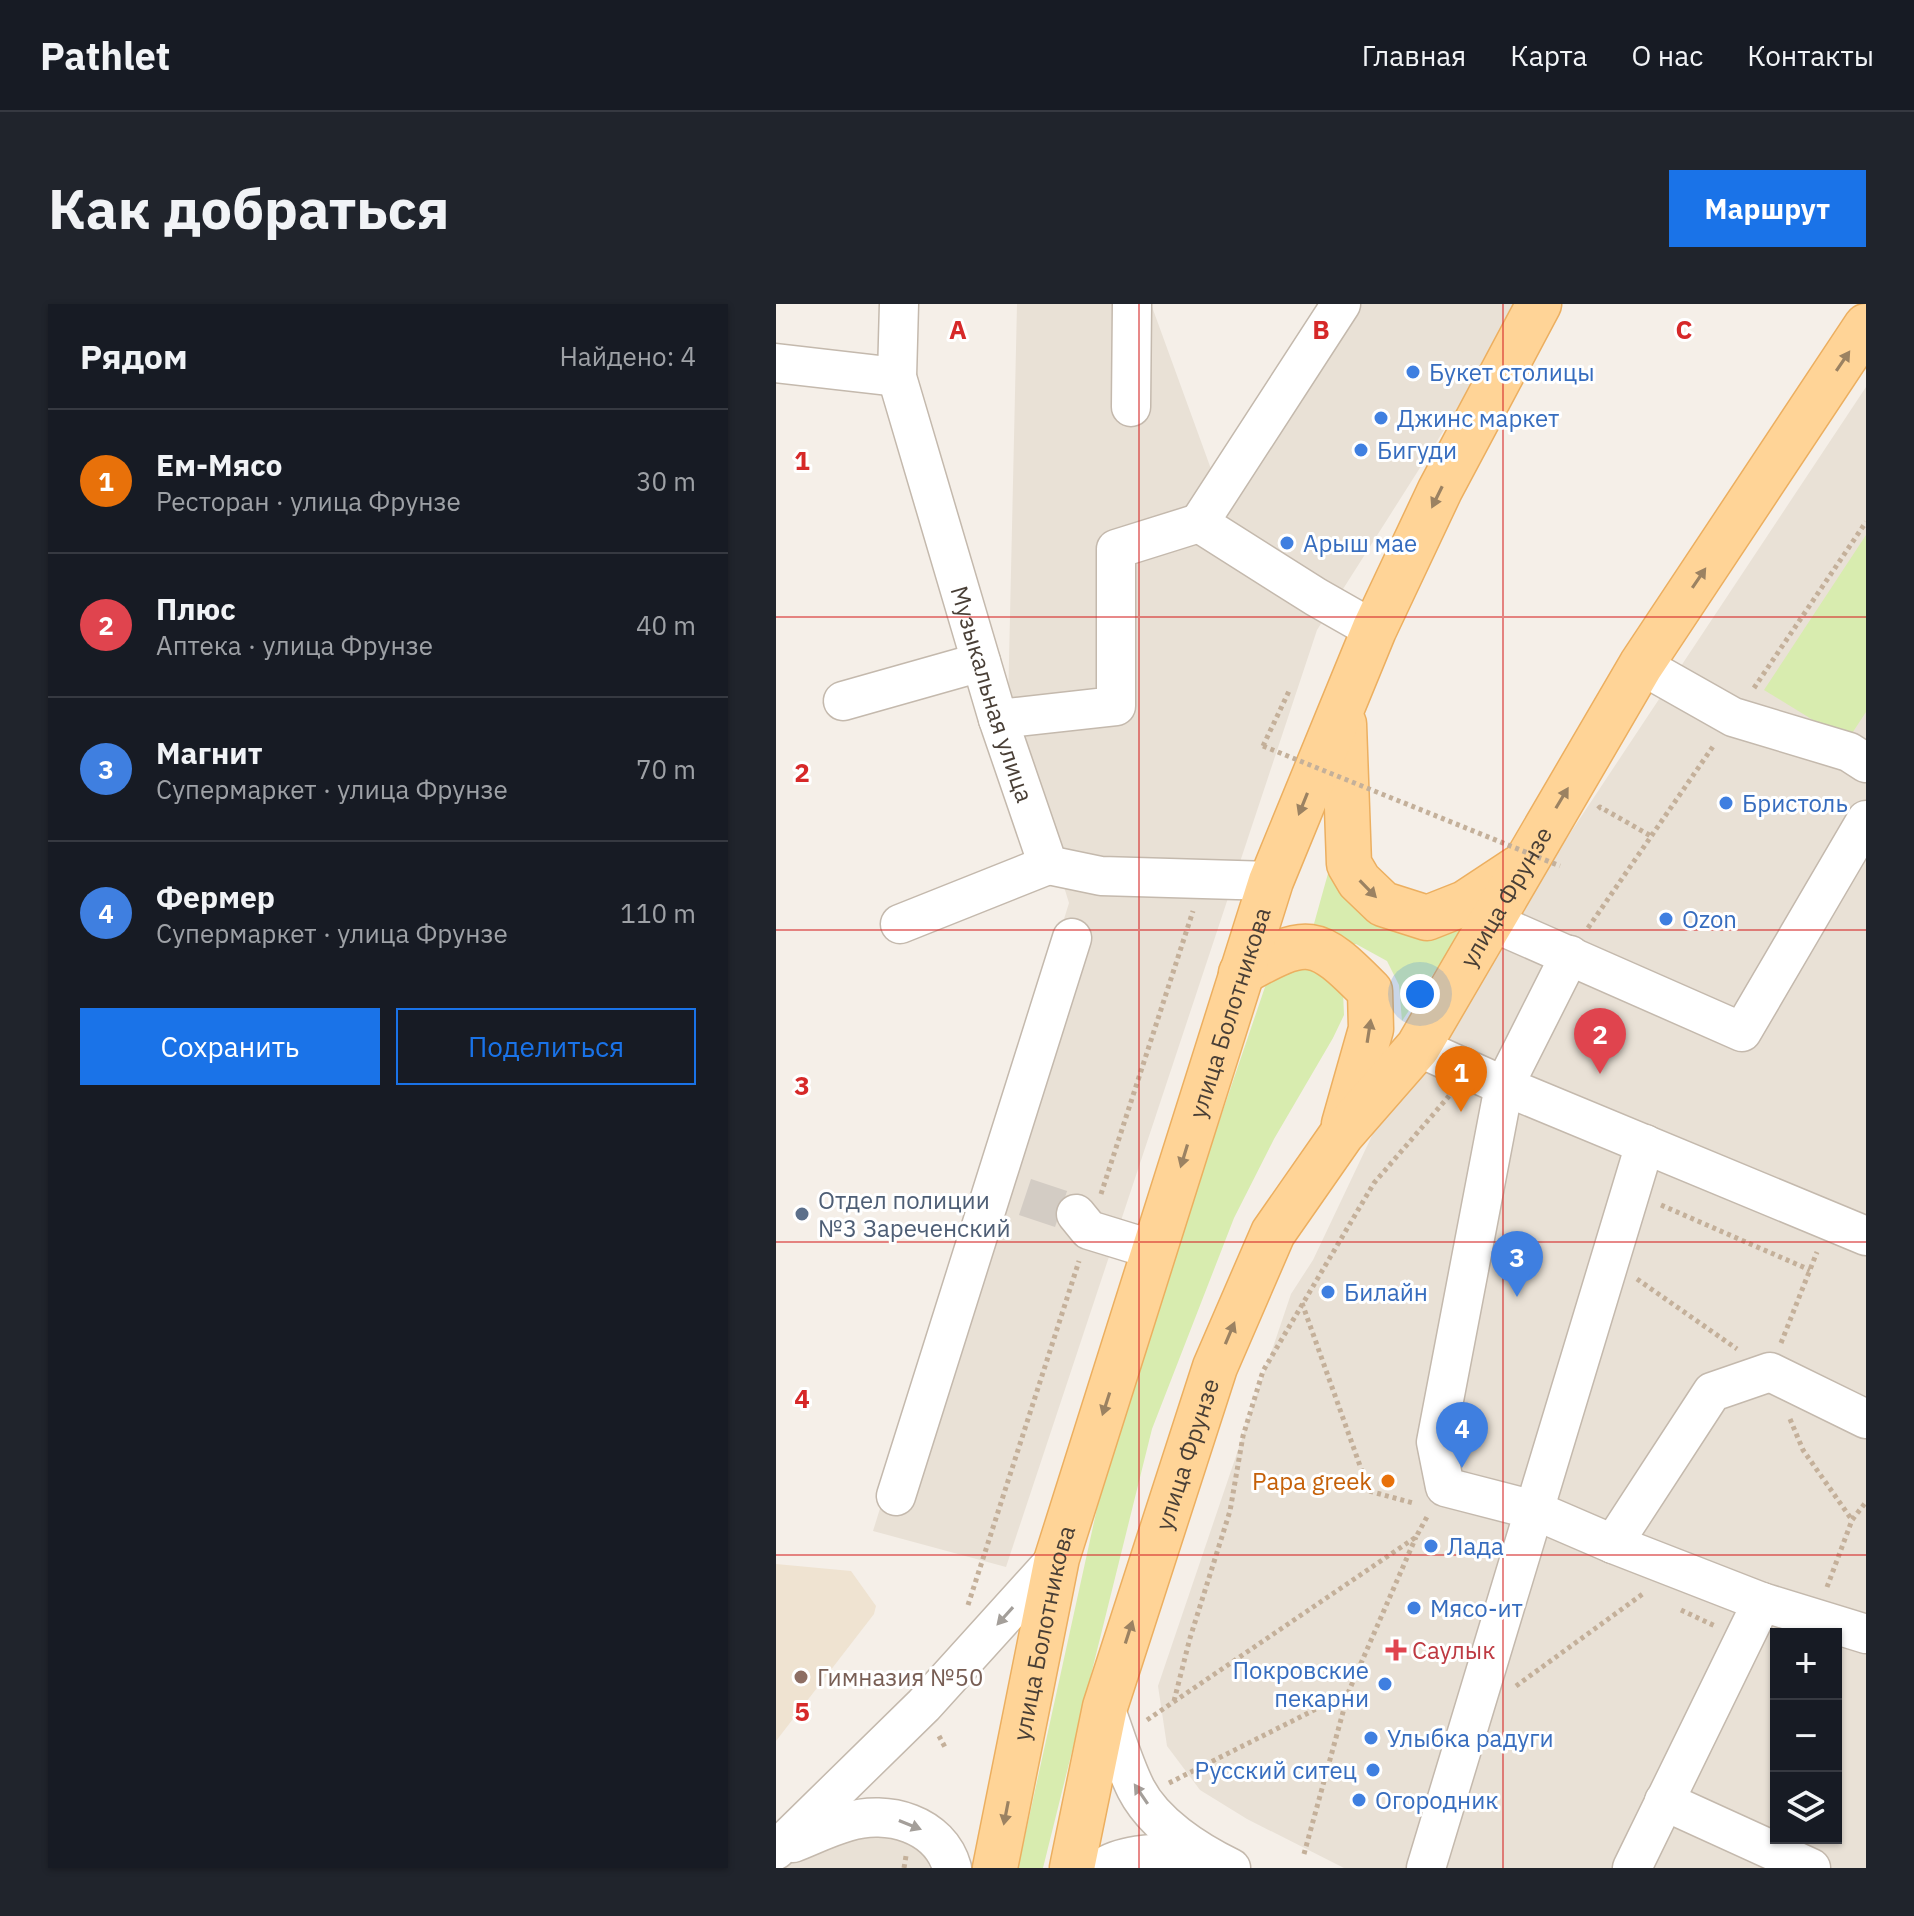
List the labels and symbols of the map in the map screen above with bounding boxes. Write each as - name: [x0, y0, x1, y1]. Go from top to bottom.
- text: A: [949, 312, 967, 346]
- text: B: [1312, 312, 1330, 346]
- text: C: [1676, 312, 1693, 346]
- one-way arrow: [1835, 350, 1850, 372]
- place label: Букет столицы: [1429, 356, 1595, 388]
- marker: Букет столицы: [1404, 363, 1422, 381]
- place label: Джинс маркет: [1397, 402, 1559, 434]
- marker: Джинс маркет: [1372, 409, 1390, 427]
- place label: Бигуди: [1377, 434, 1457, 466]
- marker: Бигуди: [1352, 441, 1370, 459]
- text: 1: [794, 443, 810, 477]
- one-way arrow: [1430, 485, 1444, 508]
- place label: Арыш мае: [1303, 527, 1417, 559]
- marker: Арыш мае: [1278, 534, 1296, 552]
- one-way arrow: [1691, 567, 1706, 588]
- street label: Музыкальная улица: [944, 582, 1041, 807]
- text: 2: [794, 755, 810, 789]
- one-way arrow: [1555, 787, 1569, 809]
- place label: Бристоль: [1742, 787, 1848, 819]
- one-way arrow: [1296, 792, 1309, 816]
- marker: Бристоль: [1717, 794, 1735, 812]
- street label: улица Фрунзе: [1452, 821, 1559, 973]
- one-way arrow: [1358, 879, 1377, 898]
- street label: улица Болотникова: [1181, 903, 1278, 1122]
- place label: Ozon: [1682, 903, 1737, 935]
- marker: Ozon: [1657, 910, 1675, 928]
- your location: [1400, 974, 1440, 1014]
- pin: 2: [1574, 1008, 1626, 1074]
- one-way arrow: [1363, 1019, 1375, 1044]
- pin: 1: [1435, 1046, 1487, 1112]
- text: 3: [794, 1068, 810, 1102]
- one-way arrow: [1177, 1144, 1190, 1168]
- place label: Отдел полиции №3 Зареченский: [818, 1184, 1011, 1244]
- marker: Отдел полиции №3 Зареченский: [793, 1205, 811, 1223]
- pin: 3: [1491, 1231, 1543, 1297]
- place label: Билайн: [1344, 1276, 1428, 1308]
- marker: Билайн: [1319, 1283, 1337, 1301]
- one-way arrow: [1223, 1321, 1236, 1345]
- street label: улица Фрунзе: [1147, 1374, 1226, 1534]
- text: 4: [794, 1381, 810, 1415]
- one-way arrow: [1099, 1392, 1112, 1416]
- pin: 4: [1436, 1402, 1488, 1468]
- place label: Papa greek: [1252, 1465, 1372, 1497]
- marker: Papa greek: [1379, 1472, 1397, 1490]
- street label: улица Болотникова: [1005, 1521, 1082, 1743]
- place label: Лада: [1447, 1530, 1504, 1562]
- marker: Лада: [1422, 1537, 1440, 1555]
- place label: Мясо-ит: [1430, 1592, 1523, 1624]
- marker: Мясо-ит: [1405, 1599, 1423, 1617]
- one-way arrow: [996, 1607, 1014, 1626]
- one-way arrow: [1123, 1620, 1136, 1644]
- place label: Саулык: [1412, 1634, 1495, 1666]
- marker: Саулык: [1387, 1641, 1405, 1659]
- place label: Покровские пекарни: [1232, 1654, 1369, 1714]
- place label: Гимназия №50: [817, 1661, 983, 1693]
- marker: Гимназия №50: [792, 1668, 810, 1686]
- marker: Покровские пекарни: [1376, 1675, 1394, 1693]
- text: 5: [794, 1694, 810, 1728]
- place label: Улыбка радуги: [1387, 1722, 1554, 1754]
- marker: Улыбка радуги: [1362, 1729, 1380, 1747]
- place label: Русский ситец: [1195, 1754, 1357, 1786]
- marker: Русский ситец: [1364, 1761, 1382, 1779]
- one-way arrow: [1134, 1784, 1149, 1805]
- place label: Огородник: [1375, 1784, 1498, 1816]
- marker: Огородник: [1350, 1791, 1368, 1809]
- one-way arrow: [999, 1801, 1011, 1826]
- one-way arrow: [898, 1819, 922, 1832]

